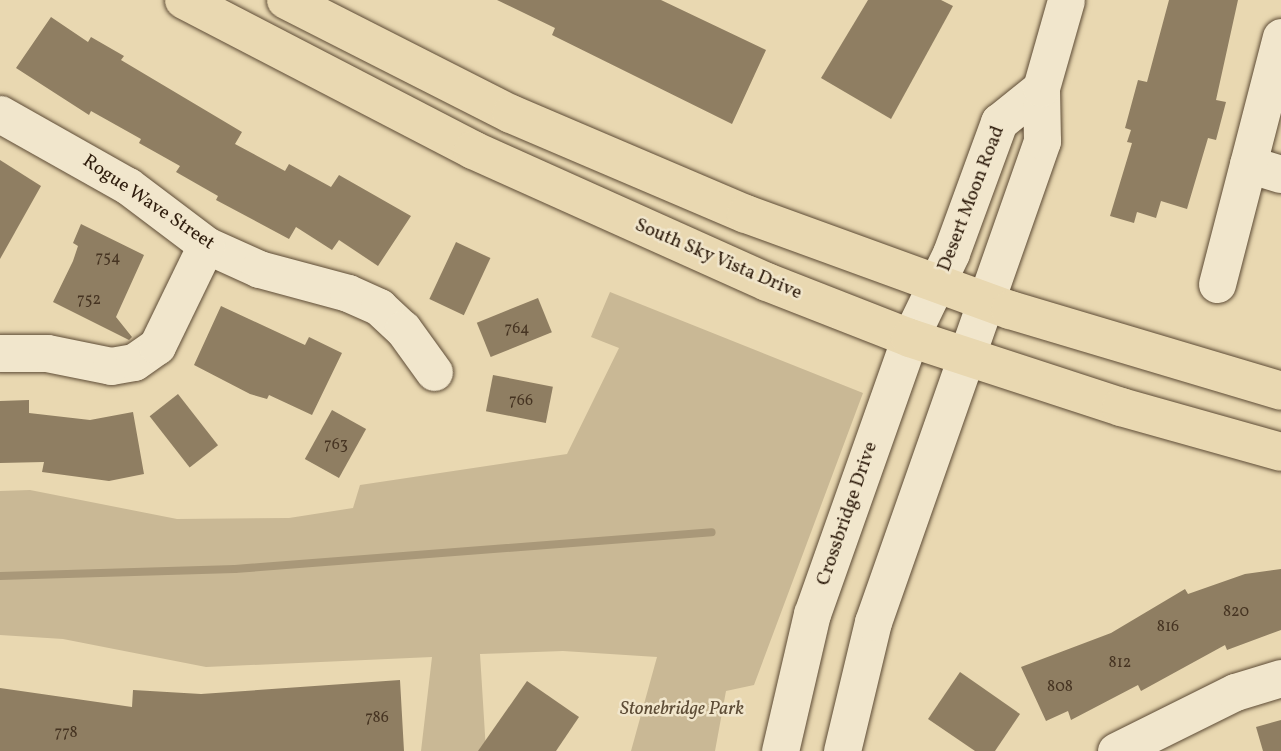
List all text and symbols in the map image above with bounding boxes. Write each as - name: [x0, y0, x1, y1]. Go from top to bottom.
- street label: Desert Moon Road: [934, 123, 1010, 275]
- street label: Rogue Wave Street: [77, 150, 219, 256]
- street label: South Sky Vista Drive: [631, 214, 805, 306]
- house number: 754: [95, 248, 121, 268]
- house number: 752: [77, 290, 101, 310]
- house number: 764: [505, 319, 529, 339]
- house number: 766: [509, 391, 533, 411]
- house number: 763: [324, 435, 348, 455]
- street label: Crossbridge Drive: [813, 439, 883, 589]
- house number: 820: [1223, 602, 1249, 622]
- house number: 816: [1157, 617, 1179, 637]
- house number: 812: [1109, 653, 1131, 673]
- house number: 808: [1047, 677, 1073, 697]
- park label: Stonebridge Park: [620, 699, 744, 721]
- house number: 786: [365, 708, 389, 728]
- house number: 778: [54, 723, 78, 743]

